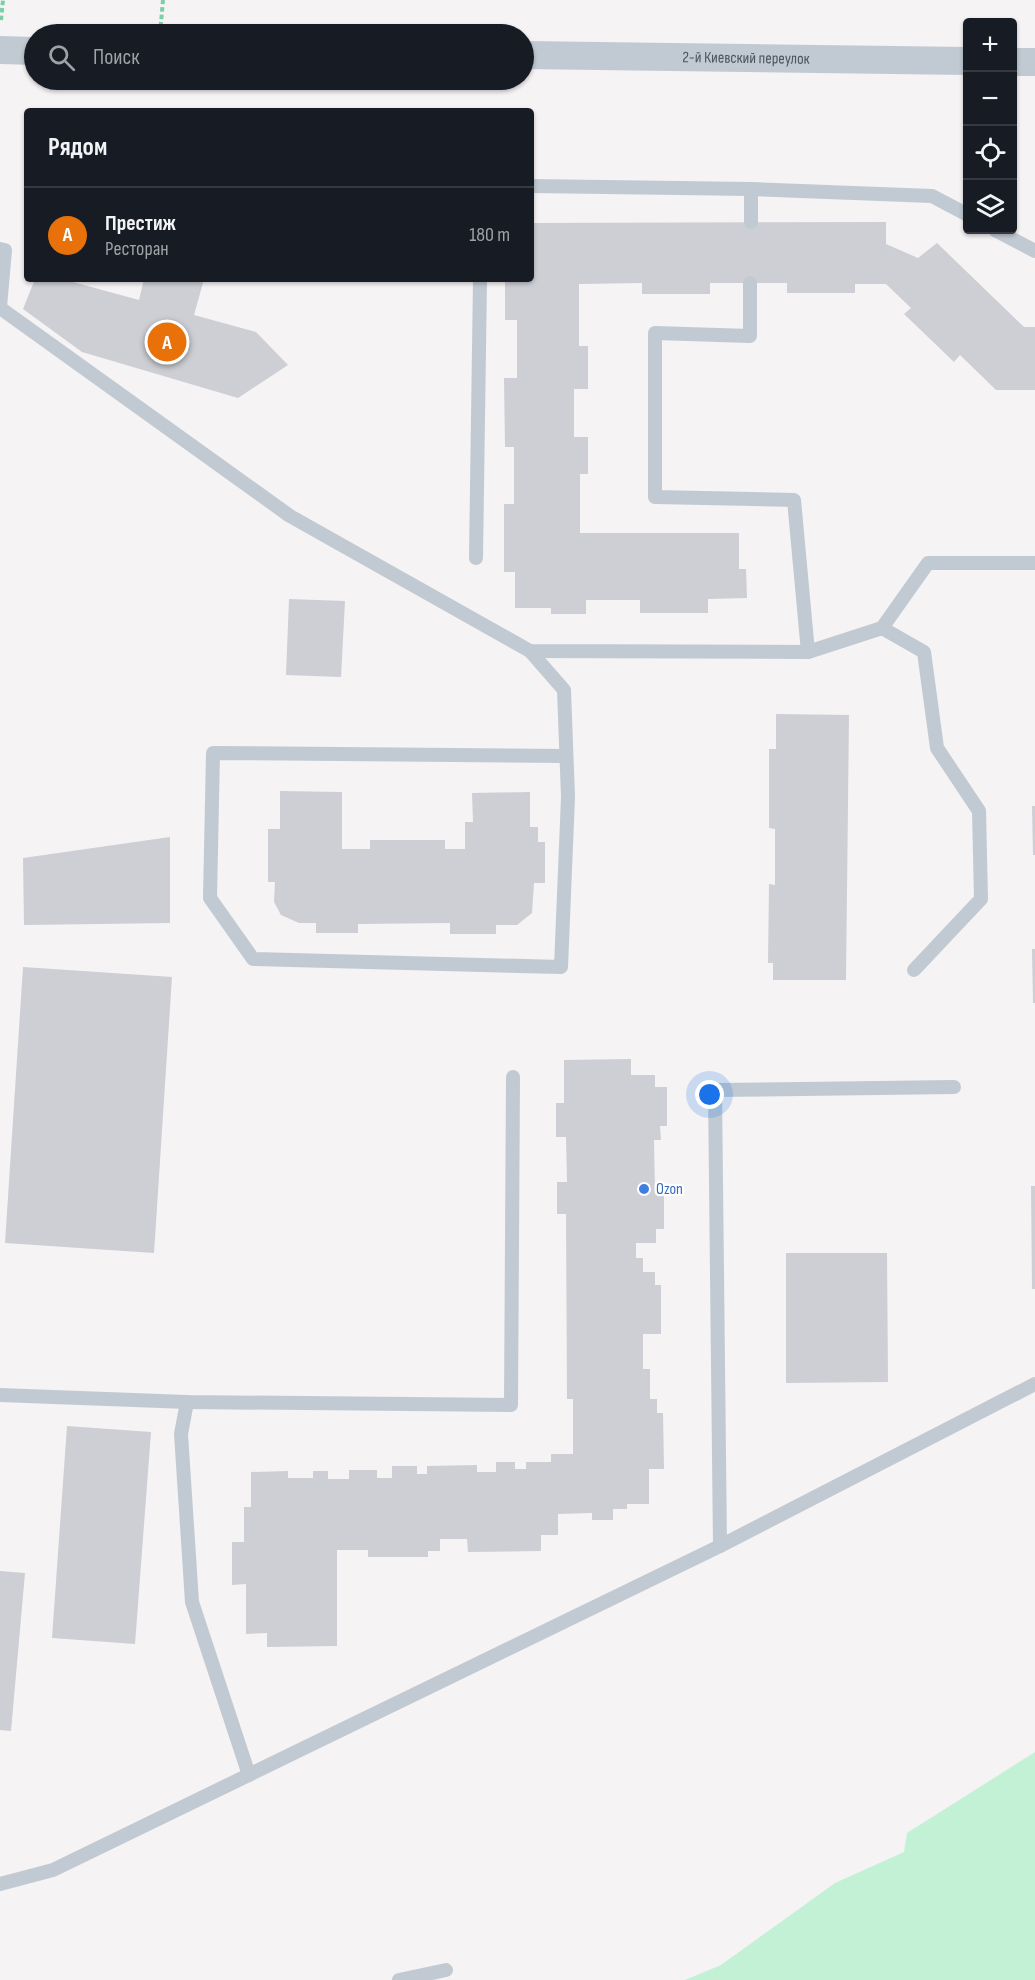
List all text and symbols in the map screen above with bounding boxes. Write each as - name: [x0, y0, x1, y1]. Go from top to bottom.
- map controls: [963, 18, 1017, 234]
- button: +: [963, 18, 1017, 72]
- search box: [24, 24, 534, 90]
- icon: search: [45, 41, 78, 74]
- text: Поиск: [93, 44, 139, 71]
- street label: 2-й Киевский переулок: [682, 48, 811, 68]
- button: −: [963, 72, 1017, 126]
- button: locate: [963, 126, 1017, 180]
- text: Рядом: [48, 132, 107, 163]
- button: layers: [963, 180, 1017, 234]
- text: Престиж: [105, 210, 176, 237]
- text: A: [63, 223, 72, 247]
- text: 180 m: [469, 223, 510, 247]
- text: Ресторан: [105, 237, 169, 261]
- pin: A: [148, 320, 186, 364]
- your location: [695, 1080, 724, 1109]
- place label: Ozon: [656, 1180, 683, 1199]
- marker: Ozon: [637, 1182, 651, 1196]

